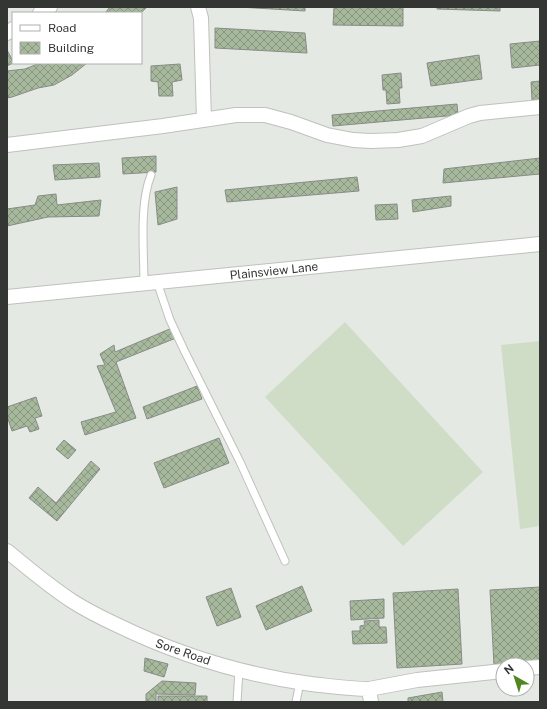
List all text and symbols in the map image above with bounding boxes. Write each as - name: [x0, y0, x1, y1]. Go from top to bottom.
- legend: [12, 12, 142, 64]
- text: Road: [48, 21, 76, 35]
- text: Building: [48, 41, 94, 55]
- street label: Plainsview Lane: [229, 259, 319, 283]
- street label: Sore Road: [154, 636, 212, 668]
- north arrow: [495, 657, 535, 697]
- text: N: [502, 662, 516, 677]

